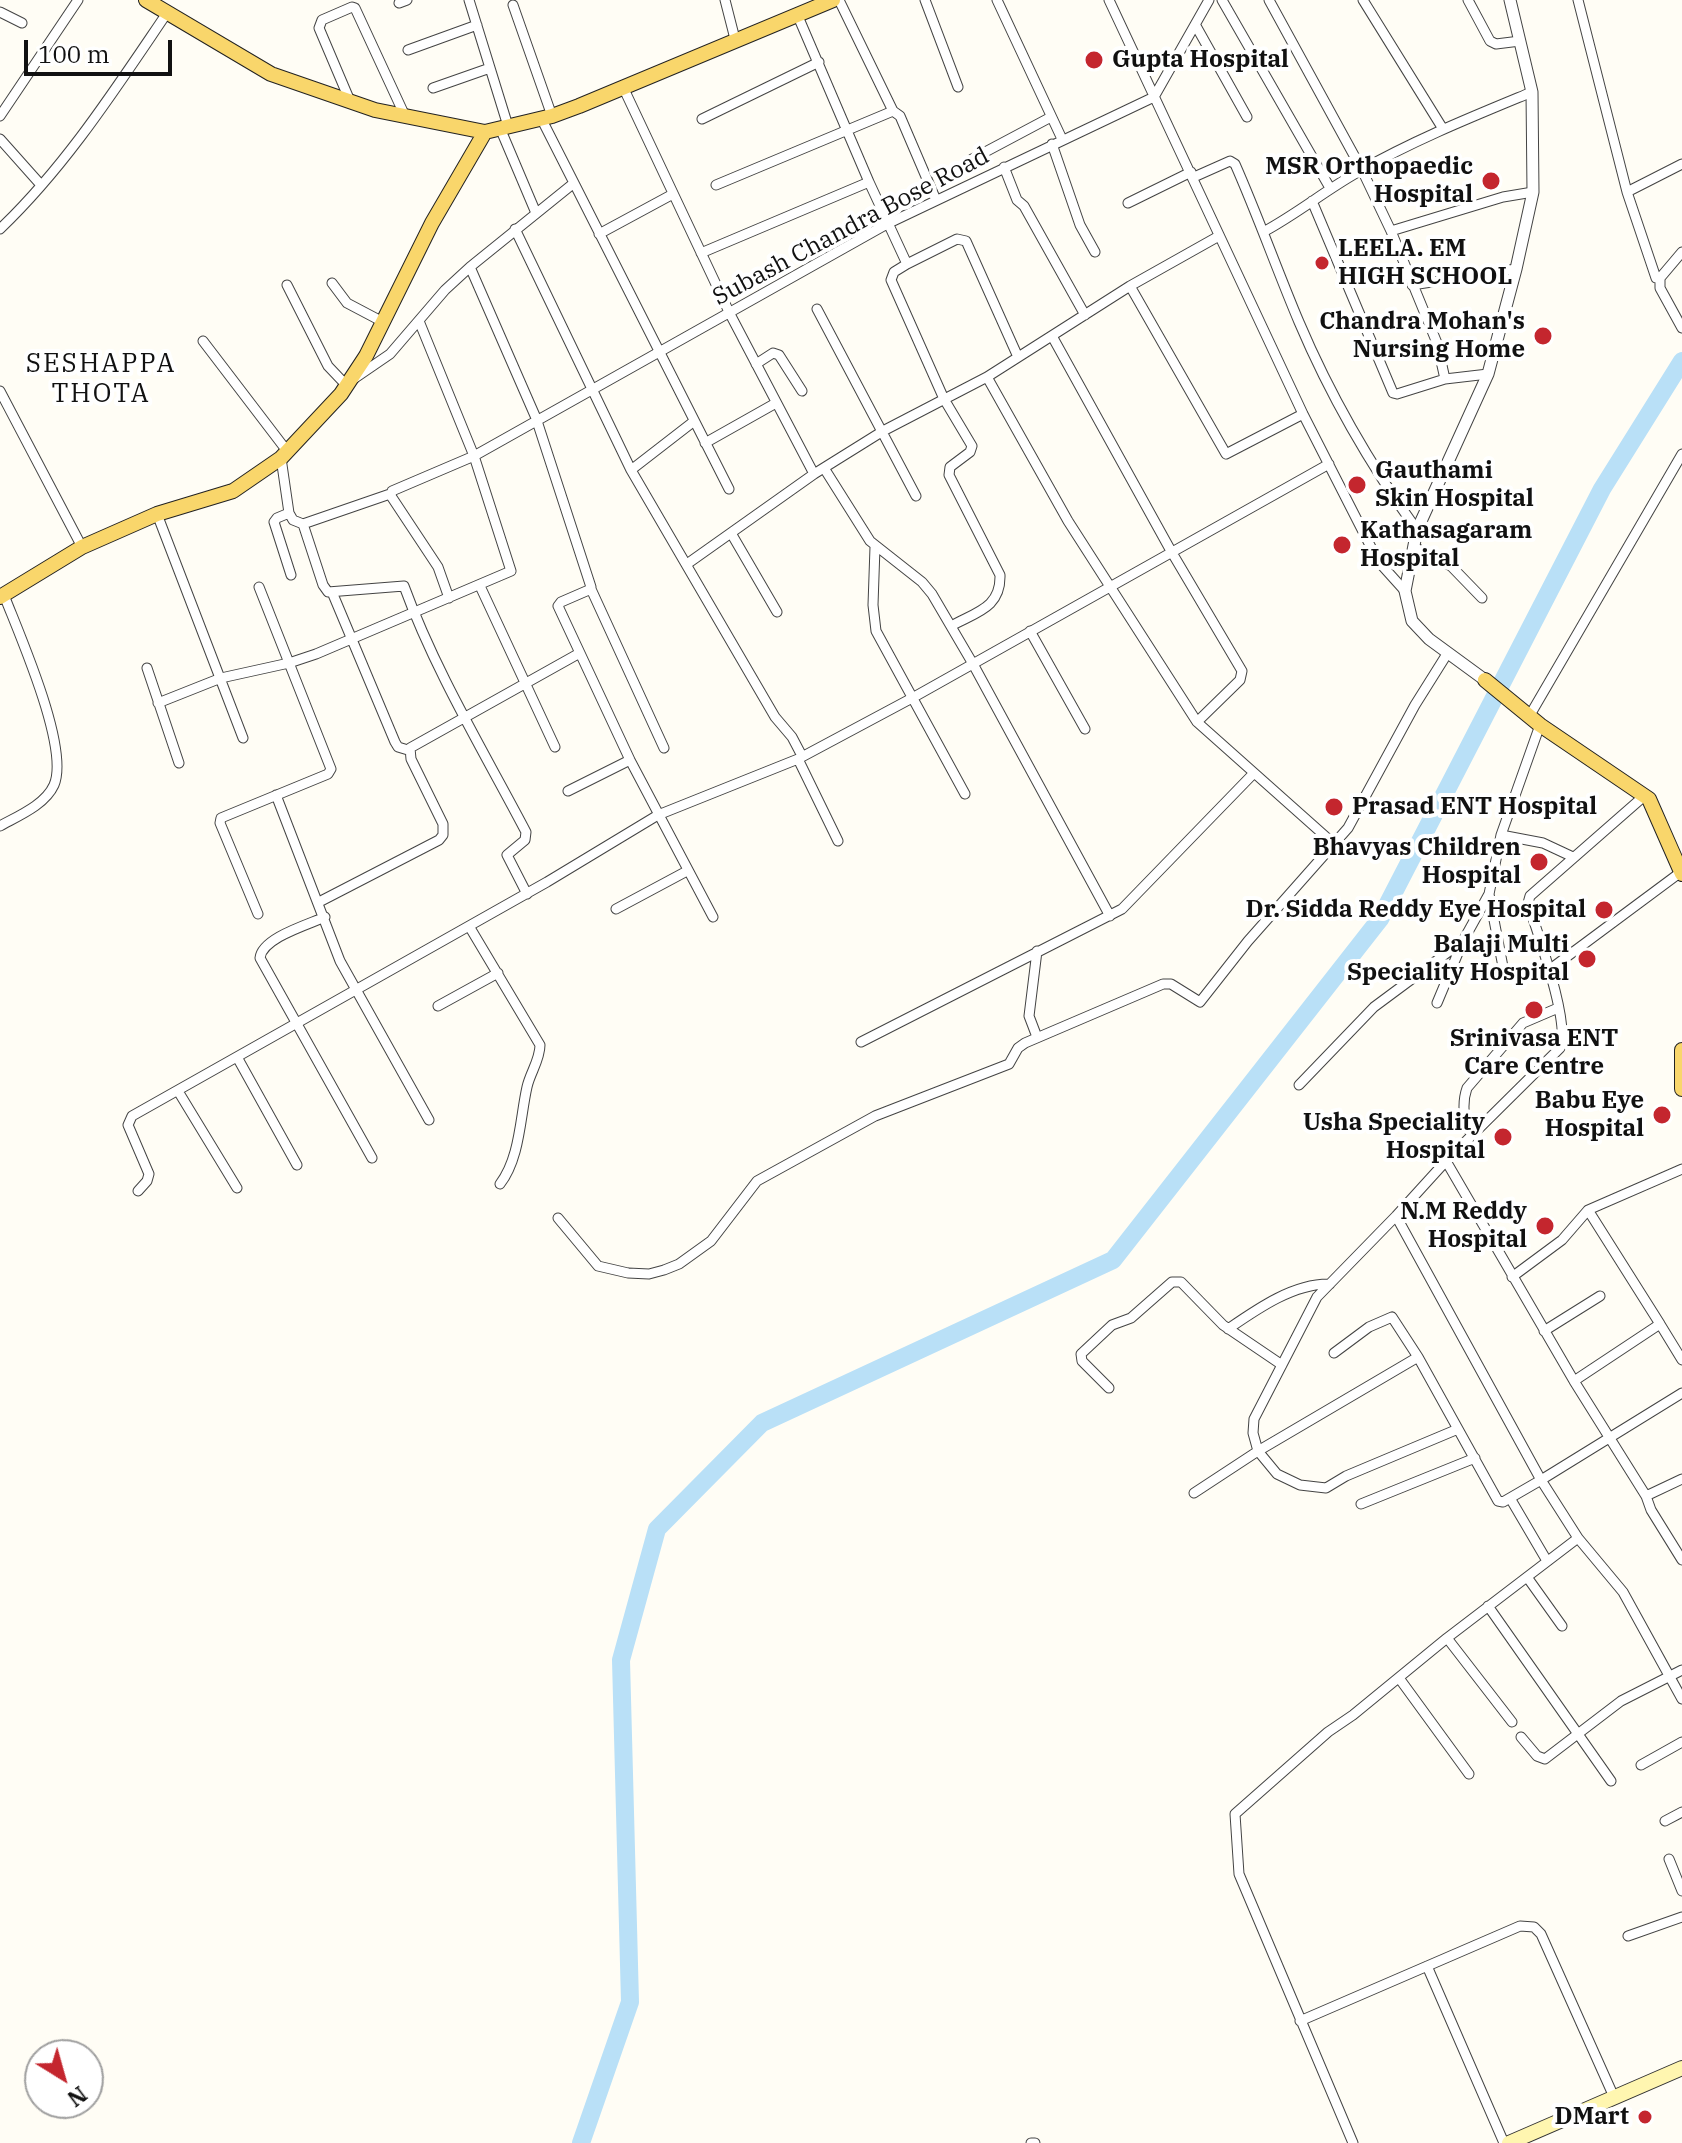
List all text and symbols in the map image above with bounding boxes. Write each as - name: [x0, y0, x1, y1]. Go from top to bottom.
- scale bar: [28, 24, 176, 74]
- text: 100 m: [38, 38, 110, 70]
- place label: Gupta Hospital: [1112, 46, 1289, 74]
- marker: Gupta Hospital: [1083, 49, 1105, 71]
- street label: Subash Chandra Bose Road: [708, 142, 994, 312]
- place label: MSR Orthopaedic Hospital: [1265, 153, 1473, 209]
- marker: MSR Orthopaedic Hospital: [1480, 170, 1502, 192]
- place label: LEELA. EM HIGH SCHOOL: [1338, 235, 1512, 291]
- marker: LEELA. EM HIGH SCHOOL: [1313, 254, 1331, 272]
- place label: Chandra Mohan's Nursing Home: [1319, 308, 1525, 364]
- marker: Chandra Mohan's Nursing Home: [1532, 325, 1554, 347]
- district label: SESHAPPA THOTA: [26, 348, 176, 410]
- place label: Gauthami Skin Hospital: [1375, 457, 1534, 513]
- marker: Gauthami Skin Hospital: [1346, 474, 1368, 496]
- place label: Kathasagaram Hospital: [1360, 517, 1532, 573]
- marker: Kathasagaram Hospital: [1331, 534, 1353, 556]
- place label: Prasad ENT Hospital: [1352, 793, 1597, 821]
- marker: Prasad ENT Hospital: [1323, 796, 1345, 818]
- place label: Bhavyas Children Hospital: [1313, 834, 1521, 890]
- marker: Bhavyas Children Hospital: [1528, 851, 1550, 873]
- place label: Dr. Sidda Reddy Eye Hospital: [1246, 896, 1586, 924]
- marker: Dr. Sidda Reddy Eye Hospital: [1593, 899, 1615, 921]
- place label: Balaji Multi Speciality Hospital: [1347, 931, 1569, 987]
- marker: Balaji Multi Speciality Hospital: [1576, 948, 1598, 970]
- marker: Srinivasa ENT Care Centre: [1523, 999, 1545, 1021]
- place label: Srinivasa ENT Care Centre: [1450, 1025, 1618, 1081]
- place label: Babu Eye Hospital: [1535, 1087, 1644, 1143]
- marker: Babu Eye Hospital: [1651, 1104, 1673, 1126]
- place label: Usha Speciality Hospital: [1303, 1109, 1485, 1165]
- marker: Usha Speciality Hospital: [1492, 1126, 1514, 1148]
- place label: N.M Reddy Hospital: [1400, 1198, 1527, 1254]
- marker: N.M Reddy Hospital: [1534, 1215, 1556, 1237]
- north arrow: [24, 2039, 104, 2119]
- text: N: [62, 2080, 93, 2114]
- place label: DMart: [1555, 2103, 1629, 2131]
- marker: DMart: [1636, 2108, 1654, 2126]

